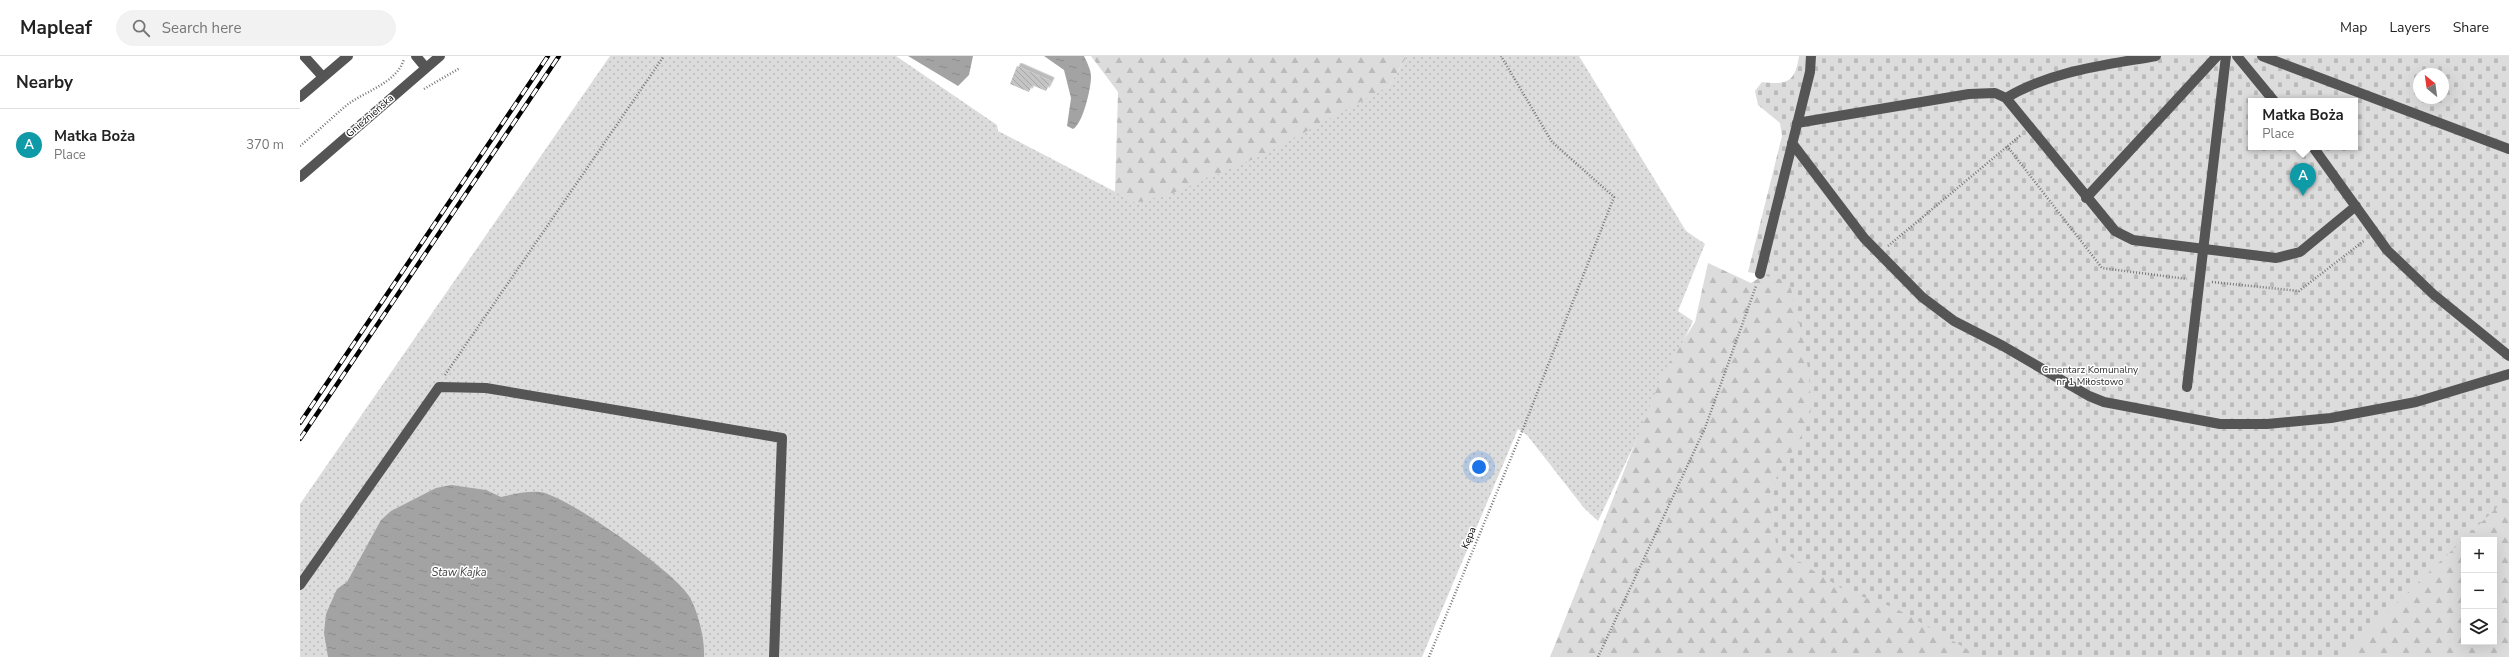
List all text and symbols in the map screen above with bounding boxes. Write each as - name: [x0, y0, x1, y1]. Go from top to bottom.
- search box: [116, 10, 396, 46]
- text: Mapleaf: [20, 15, 92, 41]
- icon: search: [130, 17, 152, 39]
- text: Search here: [162, 18, 241, 38]
- text: Map: [2340, 18, 2367, 37]
- text: Layers: [2389, 18, 2431, 37]
- text: Share: [2453, 18, 2489, 37]
- north arrow: [2413, 68, 2449, 104]
- text: Nearby: [16, 71, 73, 94]
- street label: Gnieźnieńska: [343, 91, 397, 141]
- popup: [2248, 98, 2358, 150]
- text: Matka Boża: [2262, 105, 2344, 125]
- text: Place: [2262, 125, 2294, 143]
- text: Matka Boża: [54, 126, 135, 146]
- text: A: [24, 136, 34, 154]
- text: 370 m: [246, 136, 284, 154]
- text: Place: [54, 146, 86, 164]
- pin: A: [2290, 163, 2316, 196]
- park label: Cmentarz Komunalny nr 1 Miłostowo: [2042, 363, 2139, 389]
- your location: [1469, 457, 1489, 477]
- street label: Kępa: [1458, 525, 1480, 551]
- map controls: [2461, 537, 2497, 645]
- button: +: [2461, 537, 2497, 573]
- water label: Staw Kajka: [431, 565, 487, 580]
- button: −: [2461, 573, 2497, 609]
- button: layers: [2461, 609, 2497, 645]

